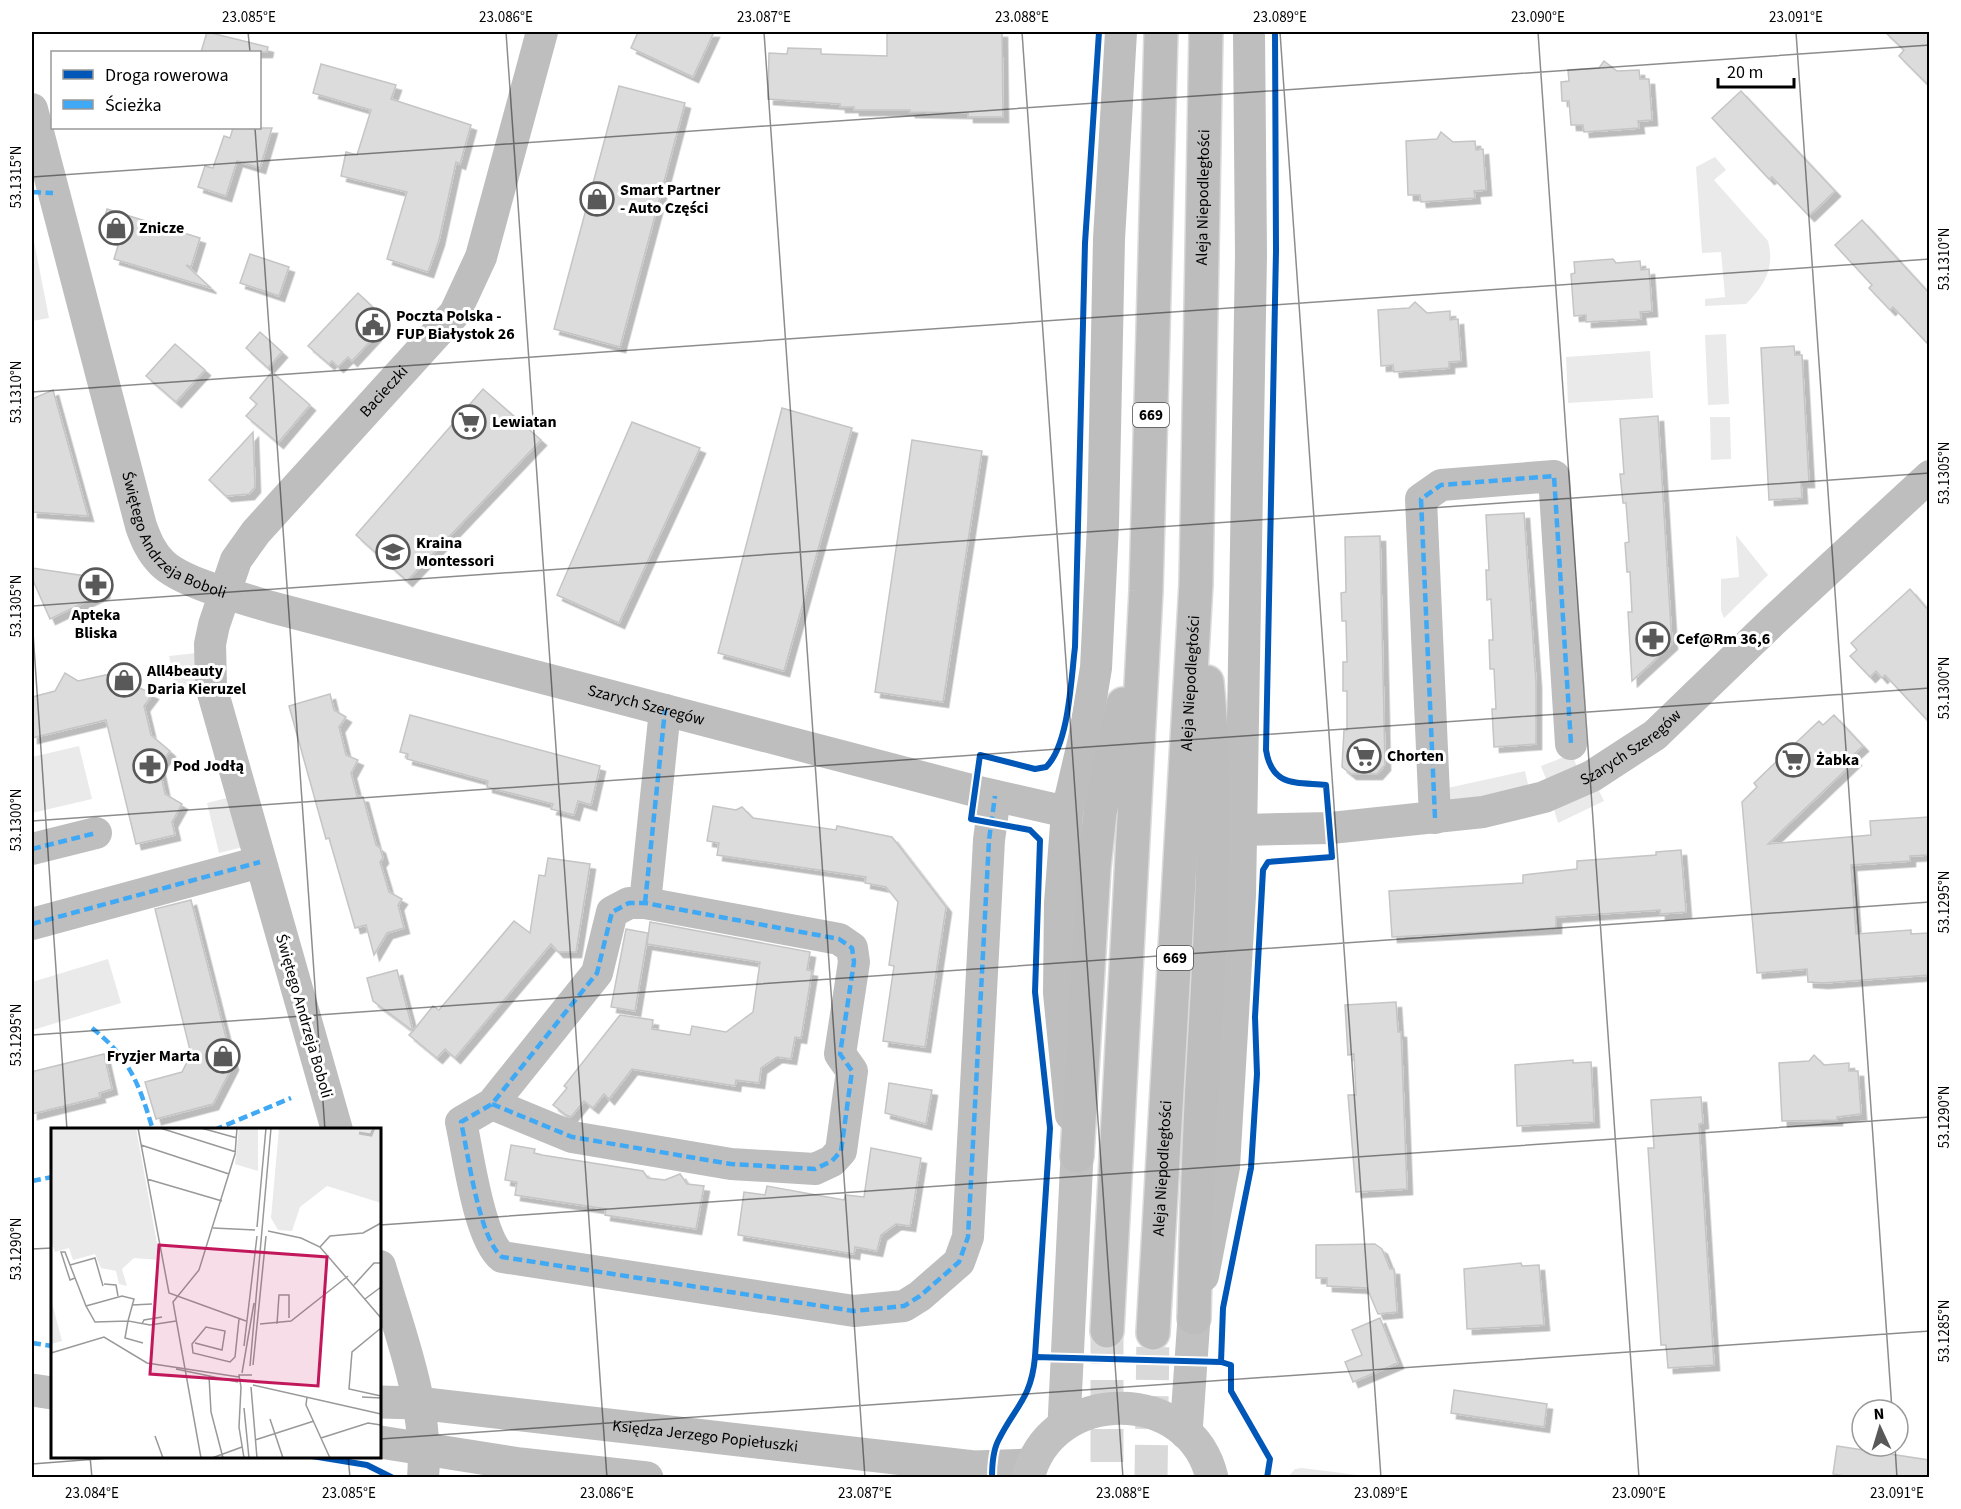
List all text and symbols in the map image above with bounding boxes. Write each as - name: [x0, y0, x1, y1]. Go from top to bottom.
- text: 23.085°E: [222, 7, 276, 28]
- text: 23.086°E: [479, 7, 533, 28]
- text: 23.087°E: [737, 7, 791, 28]
- text: 23.088°E: [995, 7, 1049, 28]
- text: 23.089°E: [1253, 7, 1307, 28]
- text: 23.090°E: [1511, 7, 1565, 28]
- text: 23.091°E: [1769, 7, 1823, 28]
- legend: [51, 51, 261, 129]
- scale bar: [1718, 51, 1794, 89]
- text: 20 m: [1727, 60, 1763, 85]
- text: Droga rowerowa: [105, 63, 229, 88]
- text: Ścieżka: [105, 93, 162, 118]
- street label: Aleja Niepodległości: [1191, 129, 1215, 265]
- text: 53.1315°N: [6, 145, 27, 209]
- place label: Smart Partner - Auto Części: [620, 179, 721, 219]
- shop icon: Smart Partner - Auto Części: [579, 181, 615, 217]
- shop icon: Znicze: [98, 210, 134, 246]
- place label: Znicze: [139, 217, 184, 239]
- text: 53.1310°N: [1934, 227, 1955, 291]
- place label: Poczta Polska - FUP Białystok 26: [396, 305, 515, 345]
- public building icon: Poczta Polska - FUP Białystok 26: [355, 307, 391, 343]
- text: 53.1310°N: [6, 360, 27, 424]
- street label: Bacieczki: [355, 361, 413, 422]
- road number: 669: [1133, 403, 1169, 427]
- supermarket icon: Lewiatan: [451, 404, 487, 440]
- place label: Lewiatan: [492, 411, 557, 433]
- text: 53.1305°N: [1934, 441, 1955, 505]
- street label: Świętego Andrzeja Boboli: [116, 469, 229, 604]
- place label: Kraina Montessori: [416, 532, 494, 572]
- school or university icon: Kraina Montessori: [375, 534, 411, 570]
- pharmacy icon: Apteka Bliska: [78, 567, 114, 603]
- text: 53.1305°N: [6, 574, 27, 638]
- place label: Apteka Bliska: [70, 604, 121, 644]
- street label: Aleja Niepodległości: [1175, 615, 1205, 752]
- pharmacy icon: Cef@Rm 36,6: [1635, 621, 1671, 657]
- place label: Cef@Rm 36,6: [1676, 628, 1770, 650]
- text: 53.1300°N: [1934, 656, 1955, 720]
- place label: All4beauty Daria Kieruzel: [146, 660, 246, 700]
- shop icon: All4beauty Daria Kieruzel: [106, 662, 142, 698]
- street label: Szarych Szeregów: [585, 679, 707, 731]
- street label: Szarych Szeregów: [1577, 704, 1687, 791]
- supermarket icon: Chorten: [1346, 738, 1382, 774]
- supermarket icon: Żabka: [1775, 742, 1811, 778]
- place label: Chorten: [1387, 745, 1444, 767]
- pharmacy icon: Pod Jodłą: [132, 748, 168, 784]
- place label: Żabka: [1816, 749, 1859, 771]
- place label: Pod Jodłą: [173, 755, 244, 777]
- text: 53.1300°N: [6, 788, 27, 852]
- text: 53.1295°N: [1934, 870, 1955, 934]
- street label: Świętego Andrzeja Boboli: [270, 931, 338, 1101]
- road number: 669: [1157, 946, 1193, 970]
- text: 53.1295°N: [6, 1003, 27, 1067]
- shop icon: Fryzjer Marta: [205, 1038, 241, 1074]
- place label: Fryzjer Marta: [107, 1045, 200, 1067]
- text: 53.1290°N: [1934, 1085, 1955, 1149]
- street label: Aleja Niepodległości: [1148, 1100, 1177, 1237]
- inset map: [51, 1128, 381, 1458]
- text: 53.1290°N: [6, 1217, 27, 1281]
- text: 53.1285°N: [1934, 1299, 1955, 1363]
- north arrow: [1850, 1398, 1910, 1458]
- text: N: [1873, 1403, 1885, 1425]
- street label: Księdza Jerzego Popiełuszki: [611, 1415, 799, 1458]
- text: 23.084°E: [65, 1483, 119, 1504]
- text: 23.085°E: [322, 1483, 376, 1504]
- text: 23.086°E: [580, 1483, 634, 1504]
- text: 23.087°E: [838, 1483, 892, 1504]
- text: 23.088°E: [1096, 1483, 1150, 1504]
- text: 23.089°E: [1354, 1483, 1408, 1504]
- text: 23.090°E: [1612, 1483, 1666, 1504]
- text: 23.091°E: [1870, 1483, 1924, 1504]

